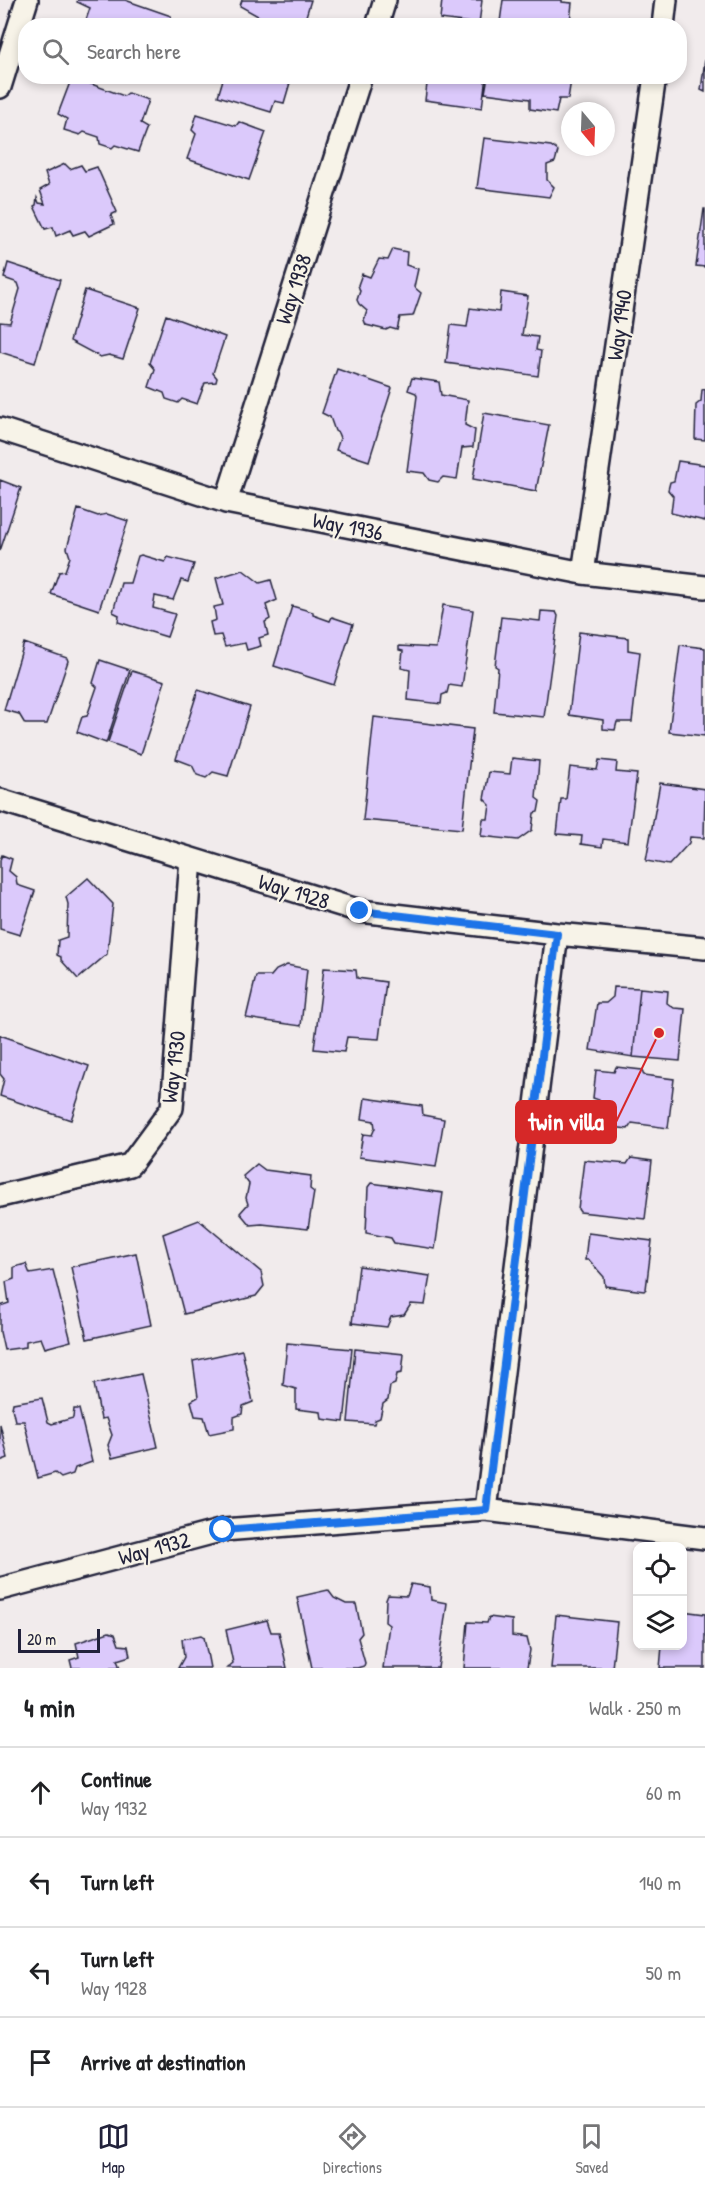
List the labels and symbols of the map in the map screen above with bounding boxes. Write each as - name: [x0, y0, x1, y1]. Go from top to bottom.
- north arrow: [561, 102, 615, 156]
- street label: Way 1938: [268, 250, 318, 328]
- street label: Way 1940: [599, 288, 639, 362]
- street label: Way 1936: [310, 504, 386, 548]
- street label: Way 1928: [255, 866, 333, 916]
- route end: [346, 897, 372, 923]
- street label: Way 1930: [154, 1029, 192, 1105]
- callout: twin villa: [516, 1101, 616, 1143]
- text: twin villa: [527, 1105, 605, 1137]
- route start: [209, 1516, 235, 1542]
- street label: Way 1932: [115, 1524, 194, 1572]
- scale bar: [18, 1626, 100, 1654]

